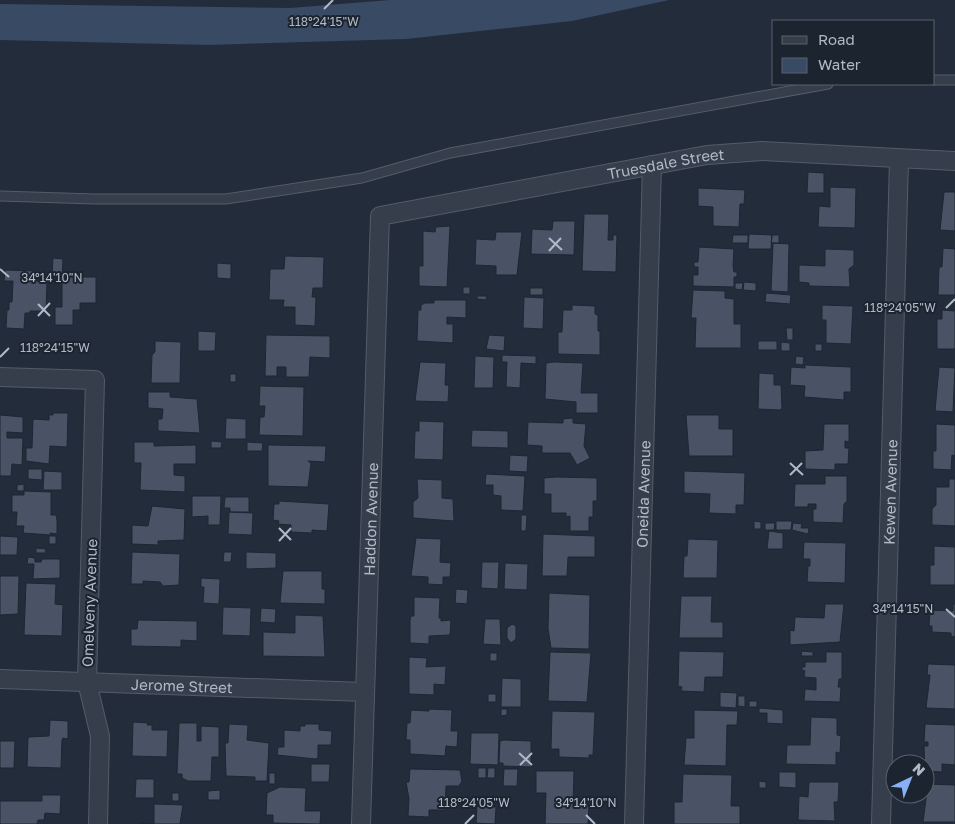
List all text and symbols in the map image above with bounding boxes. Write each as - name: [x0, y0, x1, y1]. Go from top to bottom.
- text: 118°24'15"W: [289, 14, 359, 29]
- legend: [772, 20, 935, 85]
- text: Road: [818, 30, 855, 48]
- text: Water: [818, 55, 861, 73]
- street label: Truesdale Street: [606, 145, 725, 182]
- text: 34°14'10"N: [21, 270, 83, 285]
- text: 118°24'05"W: [864, 300, 936, 315]
- text: 118°24'15"W: [20, 340, 90, 355]
- street label: Kewen Avenue: [880, 439, 900, 545]
- street label: Oneida Avenue: [633, 440, 653, 548]
- street label: Haddon Avenue: [360, 462, 381, 576]
- street label: Omelveny Avenue: [78, 538, 100, 667]
- text: 34°14'15"N: [873, 601, 933, 616]
- street label: Jerome Street: [131, 675, 233, 696]
- north arrow: [885, 754, 935, 804]
- text: N: [910, 759, 929, 779]
- text: 118°24'05"W: [438, 795, 510, 810]
- text: 34°14'10"N: [555, 795, 617, 810]

